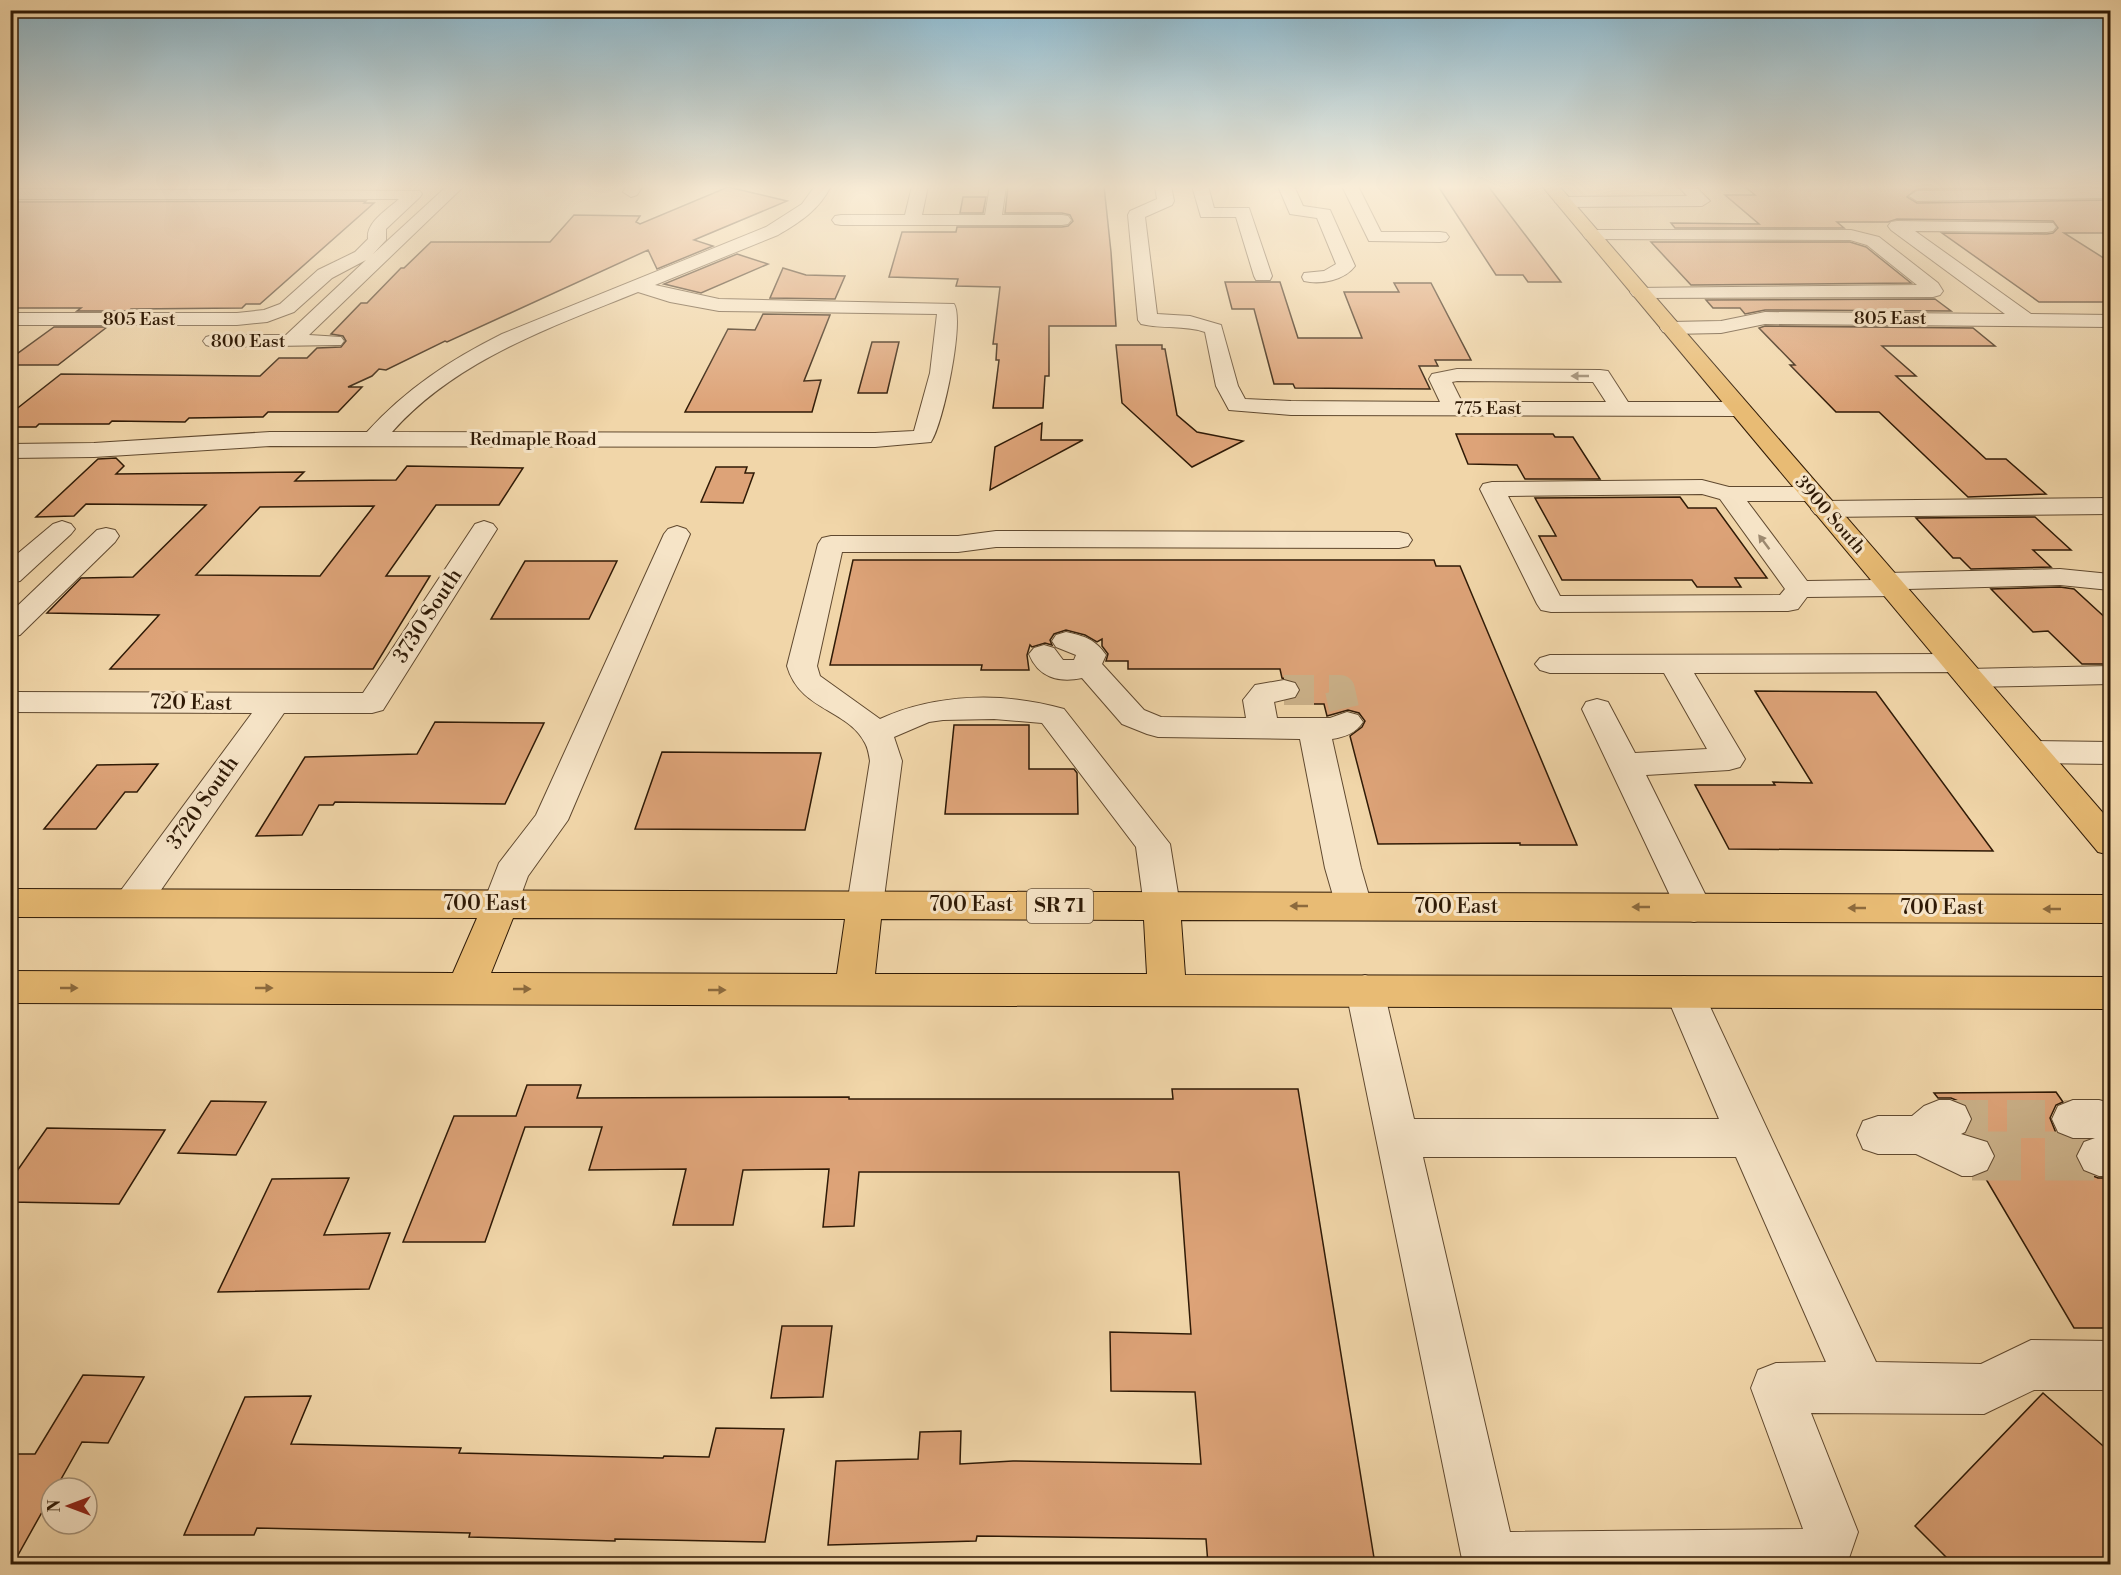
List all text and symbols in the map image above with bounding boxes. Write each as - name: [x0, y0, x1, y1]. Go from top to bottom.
- street label: 805 East: [1854, 307, 1927, 330]
- street label: 805 East: [103, 308, 176, 331]
- street label: 800 East: [211, 330, 286, 353]
- one-way arrow: [1571, 371, 1590, 381]
- street label: 775 East: [1454, 397, 1522, 420]
- street label: Redmaple Road: [470, 428, 597, 451]
- street label: 3900 South: [1790, 471, 1870, 559]
- one-way arrow: [1758, 535, 1770, 551]
- street label: 3730 South: [388, 563, 468, 668]
- street label: 720 East: [150, 689, 233, 717]
- street label: 3720 South: [161, 751, 245, 855]
- road number: SR 71: [1027, 889, 1093, 923]
- street label: 700 East: [443, 891, 528, 917]
- street label: 700 East: [929, 892, 1014, 918]
- street label: 700 East: [1414, 894, 1499, 920]
- street label: 700 East: [1900, 895, 1985, 921]
- one-way arrow: [1290, 901, 1309, 911]
- one-way arrow: [1632, 902, 1651, 912]
- one-way arrow: [1848, 903, 1867, 913]
- one-way arrow: [2043, 904, 2062, 914]
- one-way arrow: [59, 983, 78, 993]
- one-way arrow: [254, 983, 273, 993]
- one-way arrow: [512, 984, 531, 994]
- one-way arrow: [707, 985, 726, 994]
- north arrow: [39, 1476, 99, 1536]
- text: N: [45, 1499, 65, 1512]

